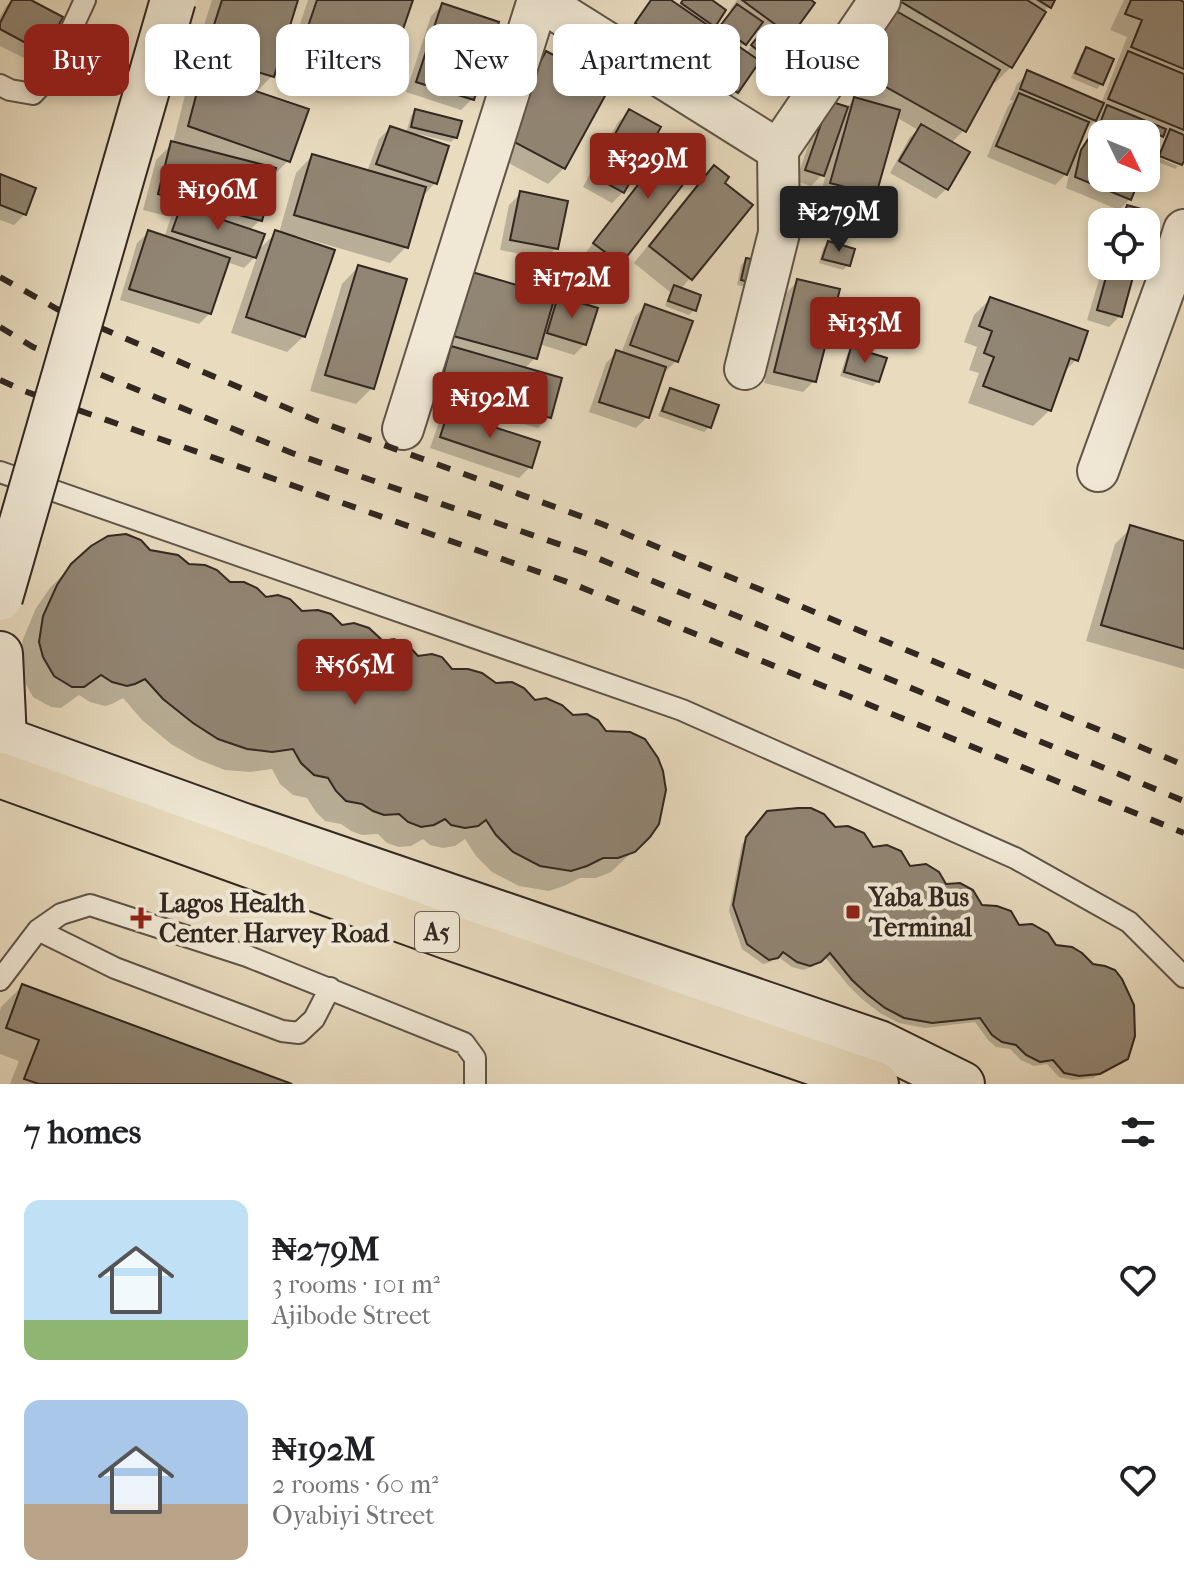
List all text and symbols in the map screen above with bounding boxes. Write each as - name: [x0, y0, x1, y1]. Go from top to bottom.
- chip: Buy: [24, 24, 129, 96]
- chip: Rent: [145, 24, 260, 96]
- chip: Filters: [276, 24, 409, 96]
- chip: New: [425, 24, 537, 96]
- chip: Apartment: [553, 24, 740, 96]
- chip: House: [756, 24, 888, 96]
- north arrow: [1088, 120, 1160, 192]
- map controls: [1088, 120, 1160, 280]
- pin: ₦329M: [592, 133, 704, 201]
- text: ₦329M: [608, 143, 688, 174]
- pin: ₦196M: [162, 164, 274, 232]
- text: ₦196M: [178, 174, 258, 205]
- pin: ₦279M: [783, 186, 895, 254]
- text: ₦279M: [798, 196, 880, 227]
- button: locate: [1088, 208, 1160, 280]
- pin: ₦172M: [516, 252, 628, 320]
- text: ₦172M: [533, 262, 611, 293]
- pin: ₦135M: [809, 297, 921, 365]
- text: ₦135M: [828, 307, 902, 338]
- pin: ₦192M: [434, 372, 546, 440]
- text: ₦192M: [451, 382, 529, 413]
- pin: ₦565M: [299, 639, 411, 707]
- text: ₦565M: [315, 649, 395, 680]
- place label: Yaba Bus Terminal: [867, 882, 973, 943]
- place label: Lagos Health Center Harvey Road: [159, 888, 390, 949]
- marker: Yaba Bus Terminal: [844, 903, 862, 921]
- marker: Lagos Health Center Harvey Road: [130, 907, 152, 929]
- road number: A5: [415, 912, 459, 952]
- icon: filters: [1116, 1110, 1160, 1154]
- text: 7 homes: [24, 1112, 141, 1152]
- text: ₦279M: [272, 1229, 379, 1269]
- icon: home: [88, 1232, 184, 1328]
- icon: heart: [1116, 1258, 1160, 1302]
- text: 3 rooms · 101 m²: [272, 1269, 440, 1300]
- text: Ajibode Street: [272, 1300, 431, 1331]
- text: ₦192M: [272, 1429, 375, 1469]
- icon: home: [88, 1432, 184, 1528]
- icon: heart: [1116, 1458, 1160, 1502]
- text: 2 rooms · 60 m²: [272, 1469, 439, 1500]
- text: Oyabiyi Street: [272, 1500, 434, 1531]

